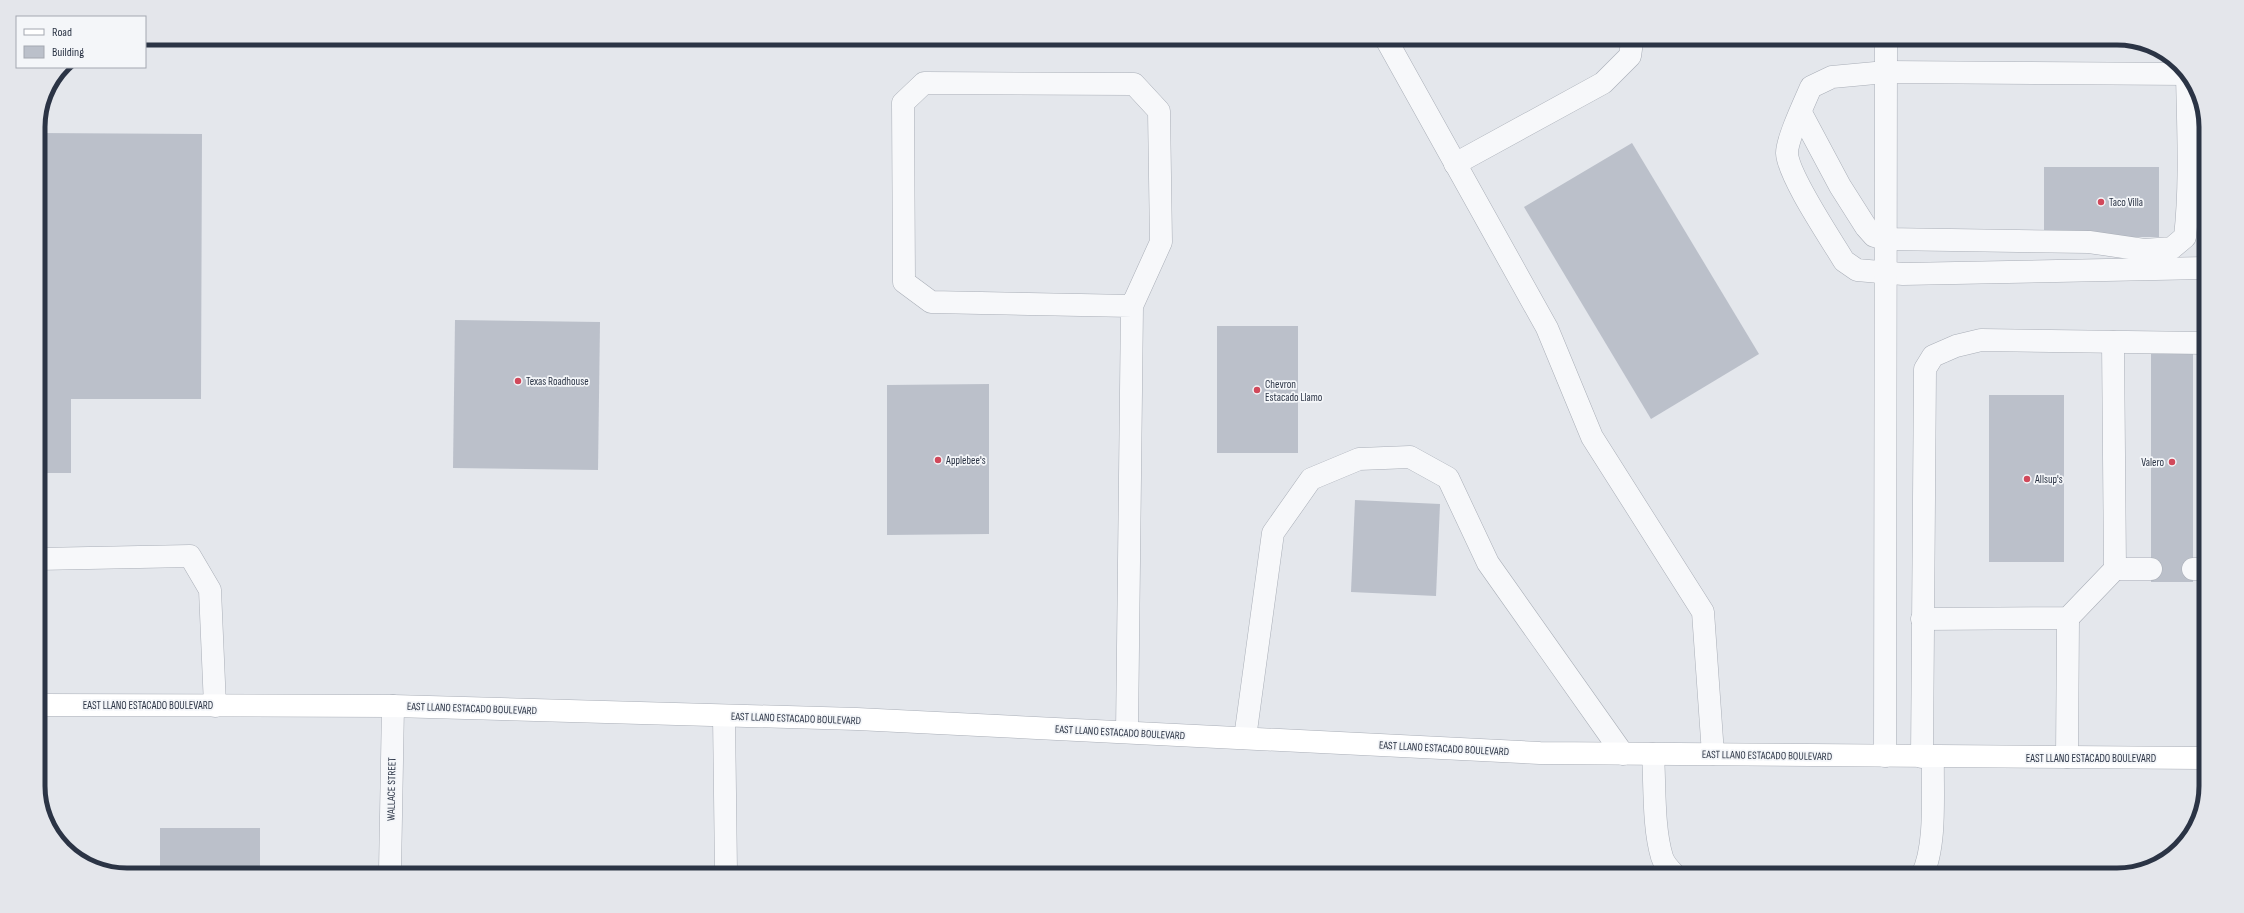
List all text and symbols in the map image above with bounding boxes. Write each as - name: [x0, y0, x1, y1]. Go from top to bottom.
- legend: [16, 16, 146, 68]
- text: Road: [52, 25, 72, 40]
- text: Building: [52, 45, 84, 60]
- place label: Taco Villa: [2109, 196, 2143, 209]
- marker: Taco Villa: [2096, 197, 2106, 207]
- place label: Texas Roadhouse: [526, 375, 589, 388]
- marker: Texas Roadhouse: [513, 376, 523, 386]
- place label: Chevron Estacado Llamo: [1265, 378, 1323, 404]
- marker: Chevron Estacado Llamo: [1252, 385, 1262, 395]
- place label: Applebee's: [945, 454, 986, 467]
- marker: Applebee's: [933, 455, 943, 465]
- place label: Valero: [2141, 456, 2164, 469]
- marker: Valero: [2167, 457, 2177, 467]
- place label: Allsup's: [2034, 473, 2063, 486]
- marker: Allsup's: [2022, 474, 2032, 484]
- street label: EAST LLANO ESTACADO BOULEVARD: [83, 699, 213, 712]
- street label: EAST LLANO ESTACADO BOULEVARD: [407, 700, 537, 717]
- street label: EAST LLANO ESTACADO BOULEVARD: [731, 710, 861, 727]
- street label: EAST LLANO ESTACADO BOULEVARD: [1055, 723, 1185, 742]
- street label: EAST LLANO ESTACADO BOULEVARD: [1379, 739, 1509, 758]
- street label: EAST LLANO ESTACADO BOULEVARD: [1702, 748, 1832, 763]
- street label: EAST LLANO ESTACADO BOULEVARD: [2026, 752, 2156, 765]
- street label: WALLACE STREET: [384, 756, 399, 821]

